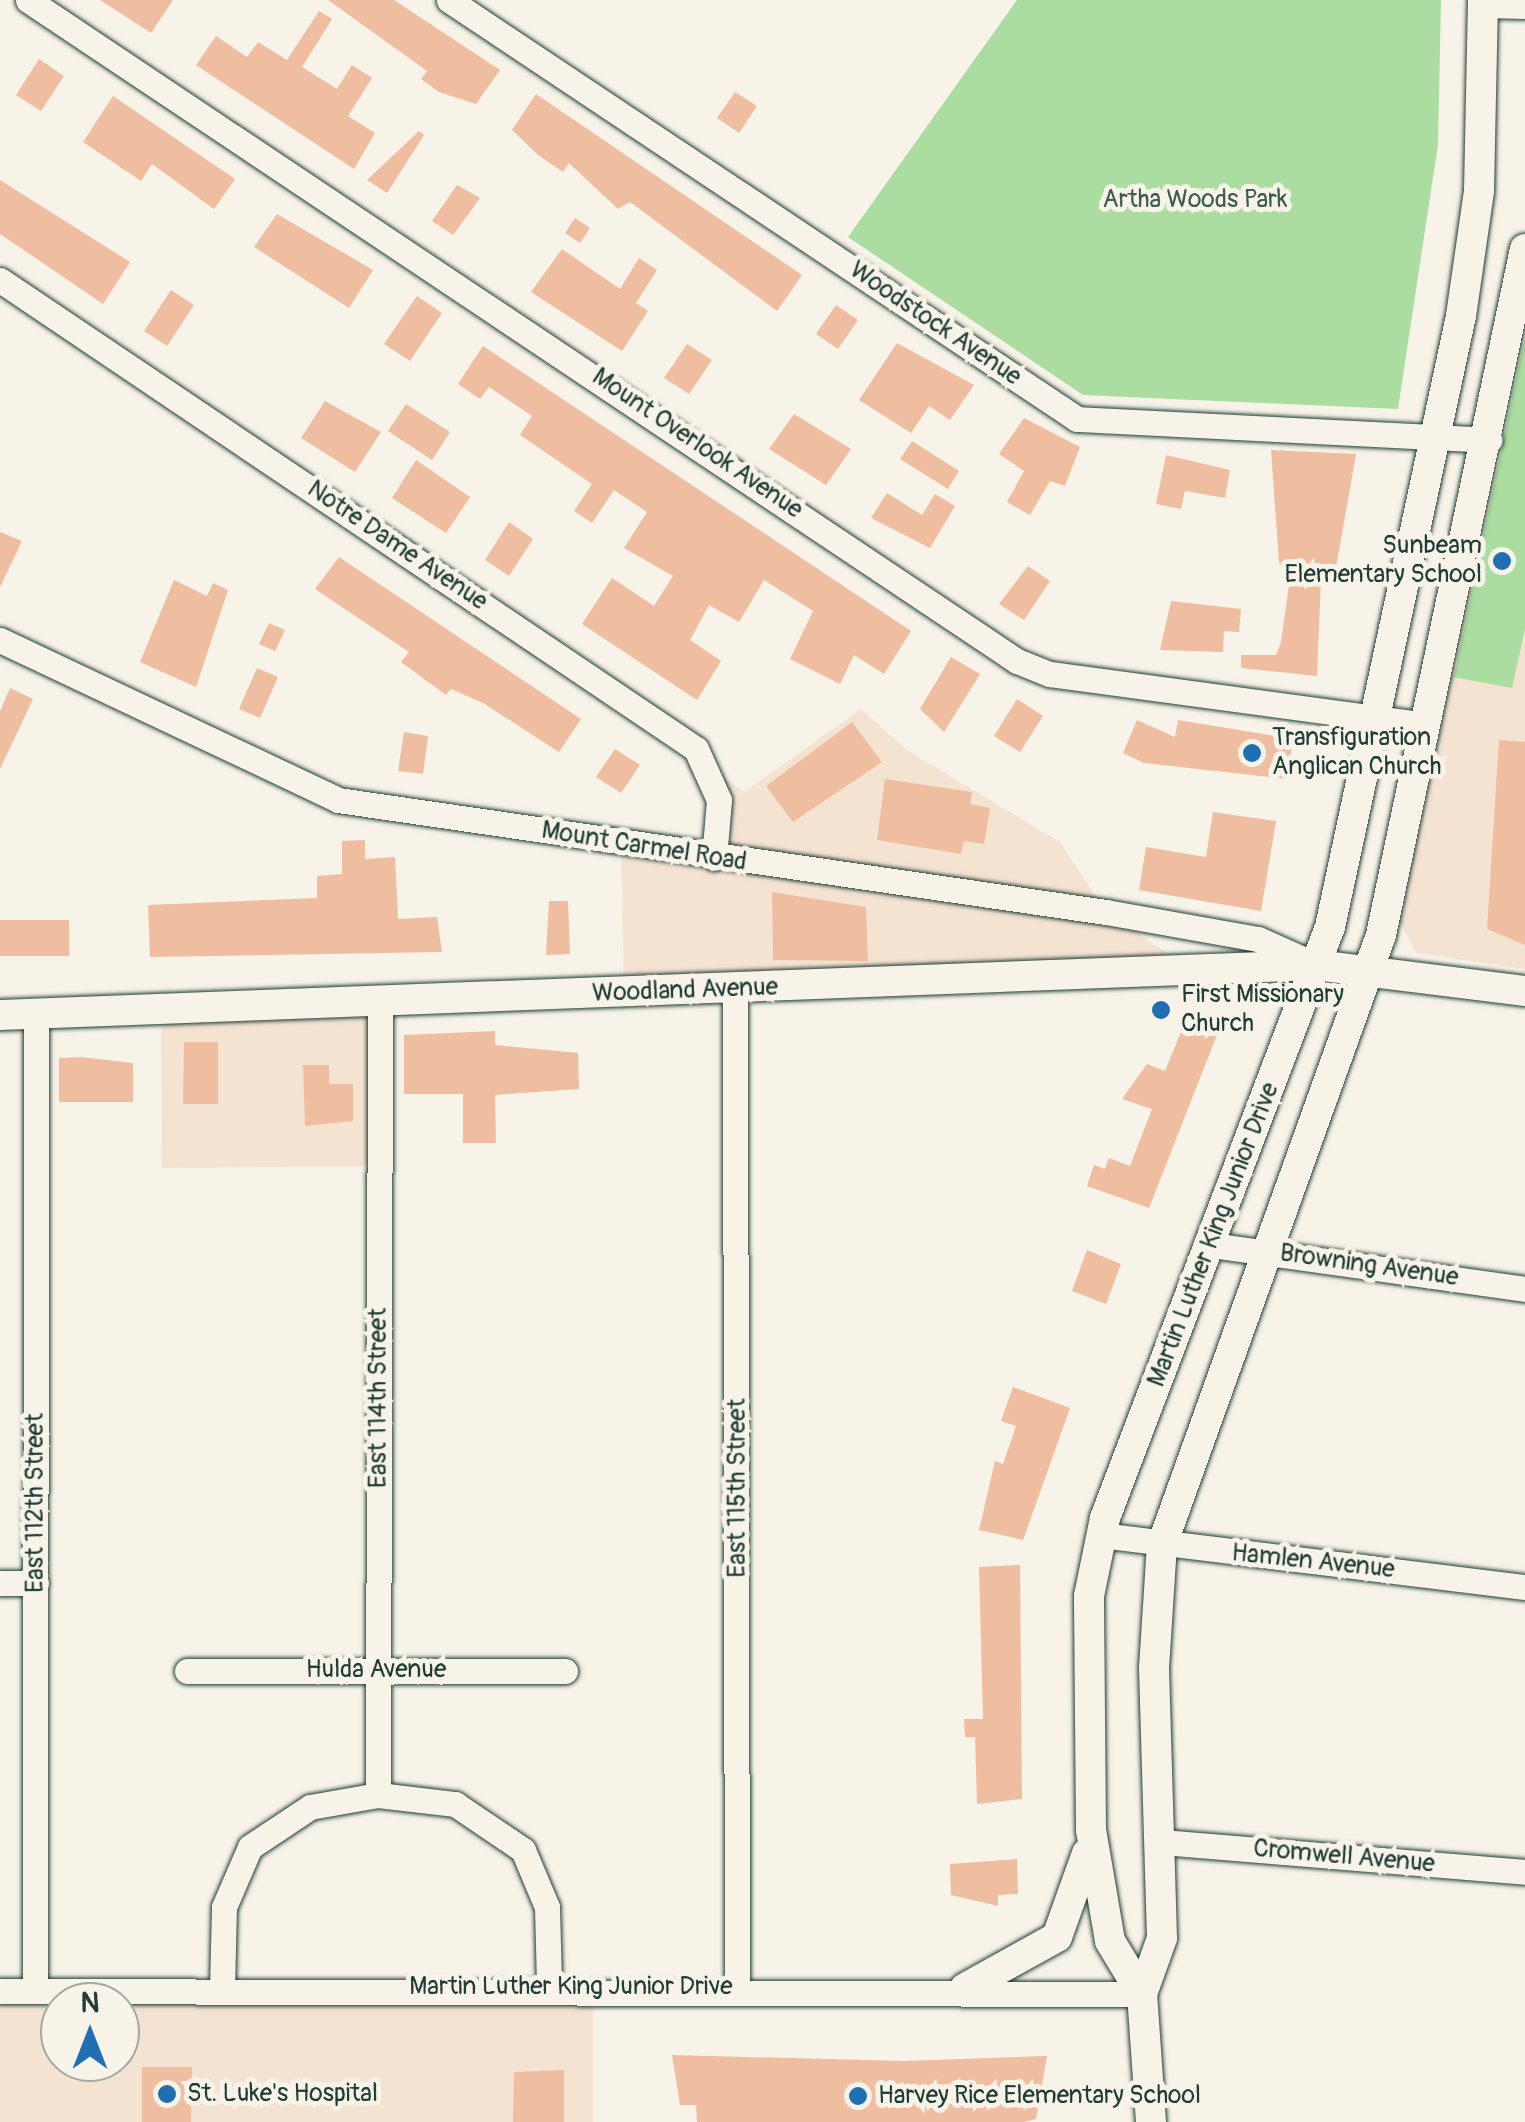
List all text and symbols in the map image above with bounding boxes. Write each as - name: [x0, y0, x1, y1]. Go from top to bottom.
- park label: Artha Woods Park: [1103, 185, 1287, 215]
- street label: Woodstock Avenue: [843, 255, 1027, 393]
- street label: Mount Overlook Avenue: [586, 362, 808, 526]
- street label: Notre Dame Avenue: [301, 475, 493, 617]
- place label: Sunbeam Elementary School: [1285, 532, 1482, 591]
- marker: Sunbeam Elementary School: [1491, 550, 1513, 572]
- place label: Transfiguration Anglican Church: [1272, 724, 1442, 783]
- marker: Transfiguration Anglican Church: [1241, 742, 1263, 764]
- street label: Mount Carmel Road: [539, 816, 749, 878]
- street label: Woodland Avenue: [592, 973, 778, 1009]
- place label: First Missionary Church: [1181, 981, 1344, 1040]
- marker: First Missionary Church: [1150, 999, 1172, 1021]
- street label: Martin Luther King Junior Drive: [1142, 1079, 1286, 1391]
- street label: Browning Avenue: [1278, 1239, 1460, 1293]
- street label: East 114th Street: [364, 1308, 394, 1488]
- street label: East 115th Street: [723, 1398, 753, 1578]
- street label: East 112th Street: [21, 1413, 51, 1593]
- street label: Hamlen Avenue: [1230, 1539, 1396, 1585]
- street label: Hulda Avenue: [306, 1655, 446, 1685]
- street label: Cromwell Avenue: [1252, 1834, 1436, 1880]
- street label: Martin Luther King Junior Drive: [409, 1972, 733, 2002]
- north arrow: [40, 1982, 140, 2082]
- text: N: [81, 1986, 99, 2021]
- place label: St. Luke's Hospital: [187, 2079, 378, 2109]
- place label: Harvey Rice Elementary School: [878, 2081, 1201, 2111]
- marker: St. Luke's Hospital: [156, 2083, 178, 2105]
- marker: Harvey Rice Elementary School: [847, 2085, 869, 2107]

